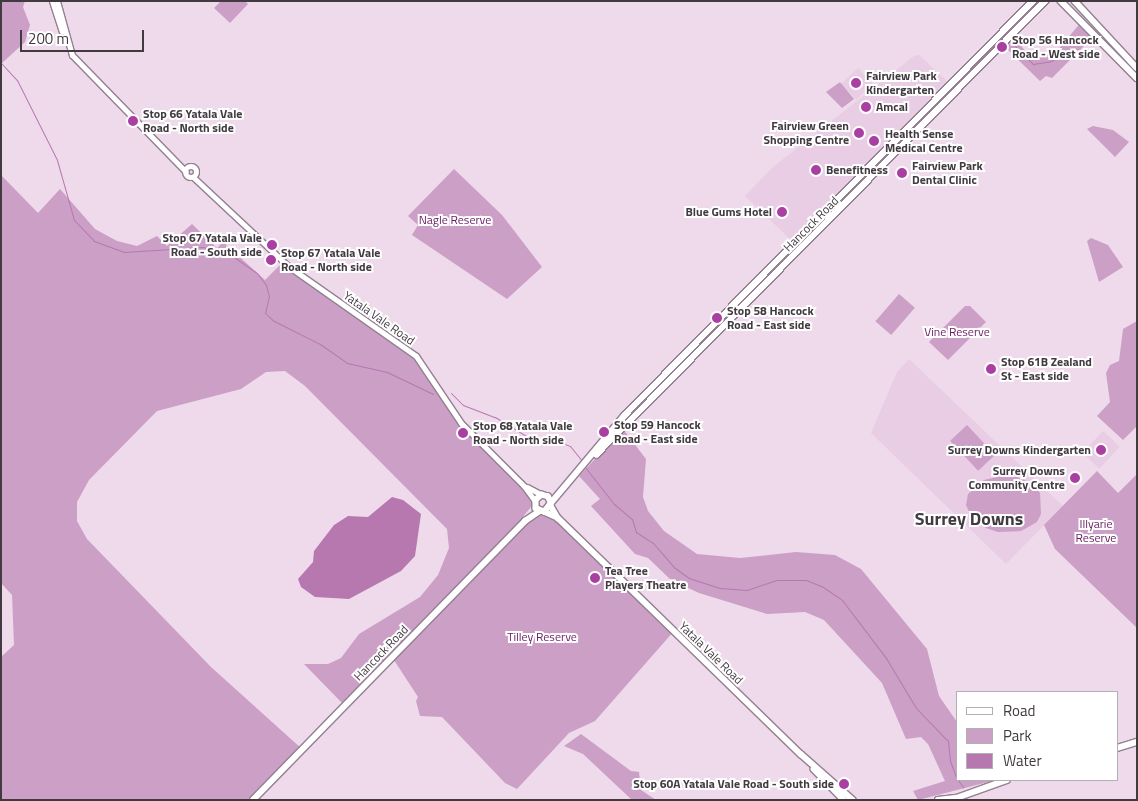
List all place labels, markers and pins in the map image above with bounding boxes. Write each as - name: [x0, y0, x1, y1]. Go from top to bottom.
- place label: Stop 56 Hancock Road - West side: [1012, 33, 1100, 61]
- marker: Stop 56 Hancock Road - West side: [996, 41, 1008, 53]
- place label: Fairview Park Kindergarten: [866, 69, 937, 97]
- marker: Fairview Park Kindergarten: [850, 77, 862, 89]
- place label: Amcal: [876, 100, 908, 114]
- marker: Amcal: [860, 101, 872, 113]
- place label: Stop 66 Yatala Vale Road - North side: [143, 107, 242, 135]
- marker: Stop 66 Yatala Vale Road - North side: [127, 115, 139, 127]
- place label: Fairview Green Shopping Centre: [763, 119, 849, 147]
- marker: Fairview Green Shopping Centre: [853, 127, 865, 139]
- place label: Health Sense Medical Centre: [885, 127, 963, 155]
- marker: Health Sense Medical Centre: [867, 134, 881, 148]
- place label: Fairview Park Dental Clinic: [912, 159, 983, 187]
- place label: Benefitness: [826, 163, 888, 177]
- marker: Benefitness: [810, 164, 822, 176]
- marker: Fairview Park Dental Clinic: [896, 167, 908, 179]
- place label: Blue Gums Hotel: [686, 205, 772, 219]
- marker: Blue Gums Hotel: [776, 206, 788, 218]
- place label: Stop 67 Yatala Vale Road - South side: [163, 231, 262, 259]
- marker: Stop 67 Yatala Vale Road - South side: [266, 239, 278, 251]
- place label: Stop 67 Yatala Vale Road - North side: [281, 246, 380, 274]
- marker: Stop 67 Yatala Vale Road - North side: [265, 254, 277, 266]
- place label: Stop 58 Hancock Road - East side: [727, 304, 814, 332]
- marker: Stop 58 Hancock Road - East side: [711, 312, 723, 324]
- place label: Stop 61B Zealand St - East side: [1001, 355, 1092, 383]
- marker: Stop 61B Zealand St - East side: [985, 363, 997, 375]
- place label: Stop 59 Hancock Road - East side: [614, 418, 701, 446]
- place label: Stop 68 Yatala Vale Road - North side: [473, 419, 572, 447]
- marker: Stop 59 Hancock Road - East side: [598, 426, 610, 438]
- marker: Stop 68 Yatala Vale Road - North side: [457, 427, 469, 439]
- place label: Surrey Downs Kindergarten: [948, 443, 1091, 457]
- marker: Surrey Downs Kindergarten: [1095, 444, 1107, 456]
- place label: Surrey Downs Community Centre: [969, 464, 1065, 492]
- marker: Surrey Downs Community Centre: [1069, 472, 1081, 484]
- place label: Tea Tree Players Theatre: [605, 564, 686, 592]
- marker: Tea Tree Players Theatre: [589, 572, 601, 584]
- place label: Stop 60A Yatala Vale Road - South side: [633, 777, 834, 791]
- marker: Stop 60A Yatala Vale Road - South side: [838, 778, 850, 790]

